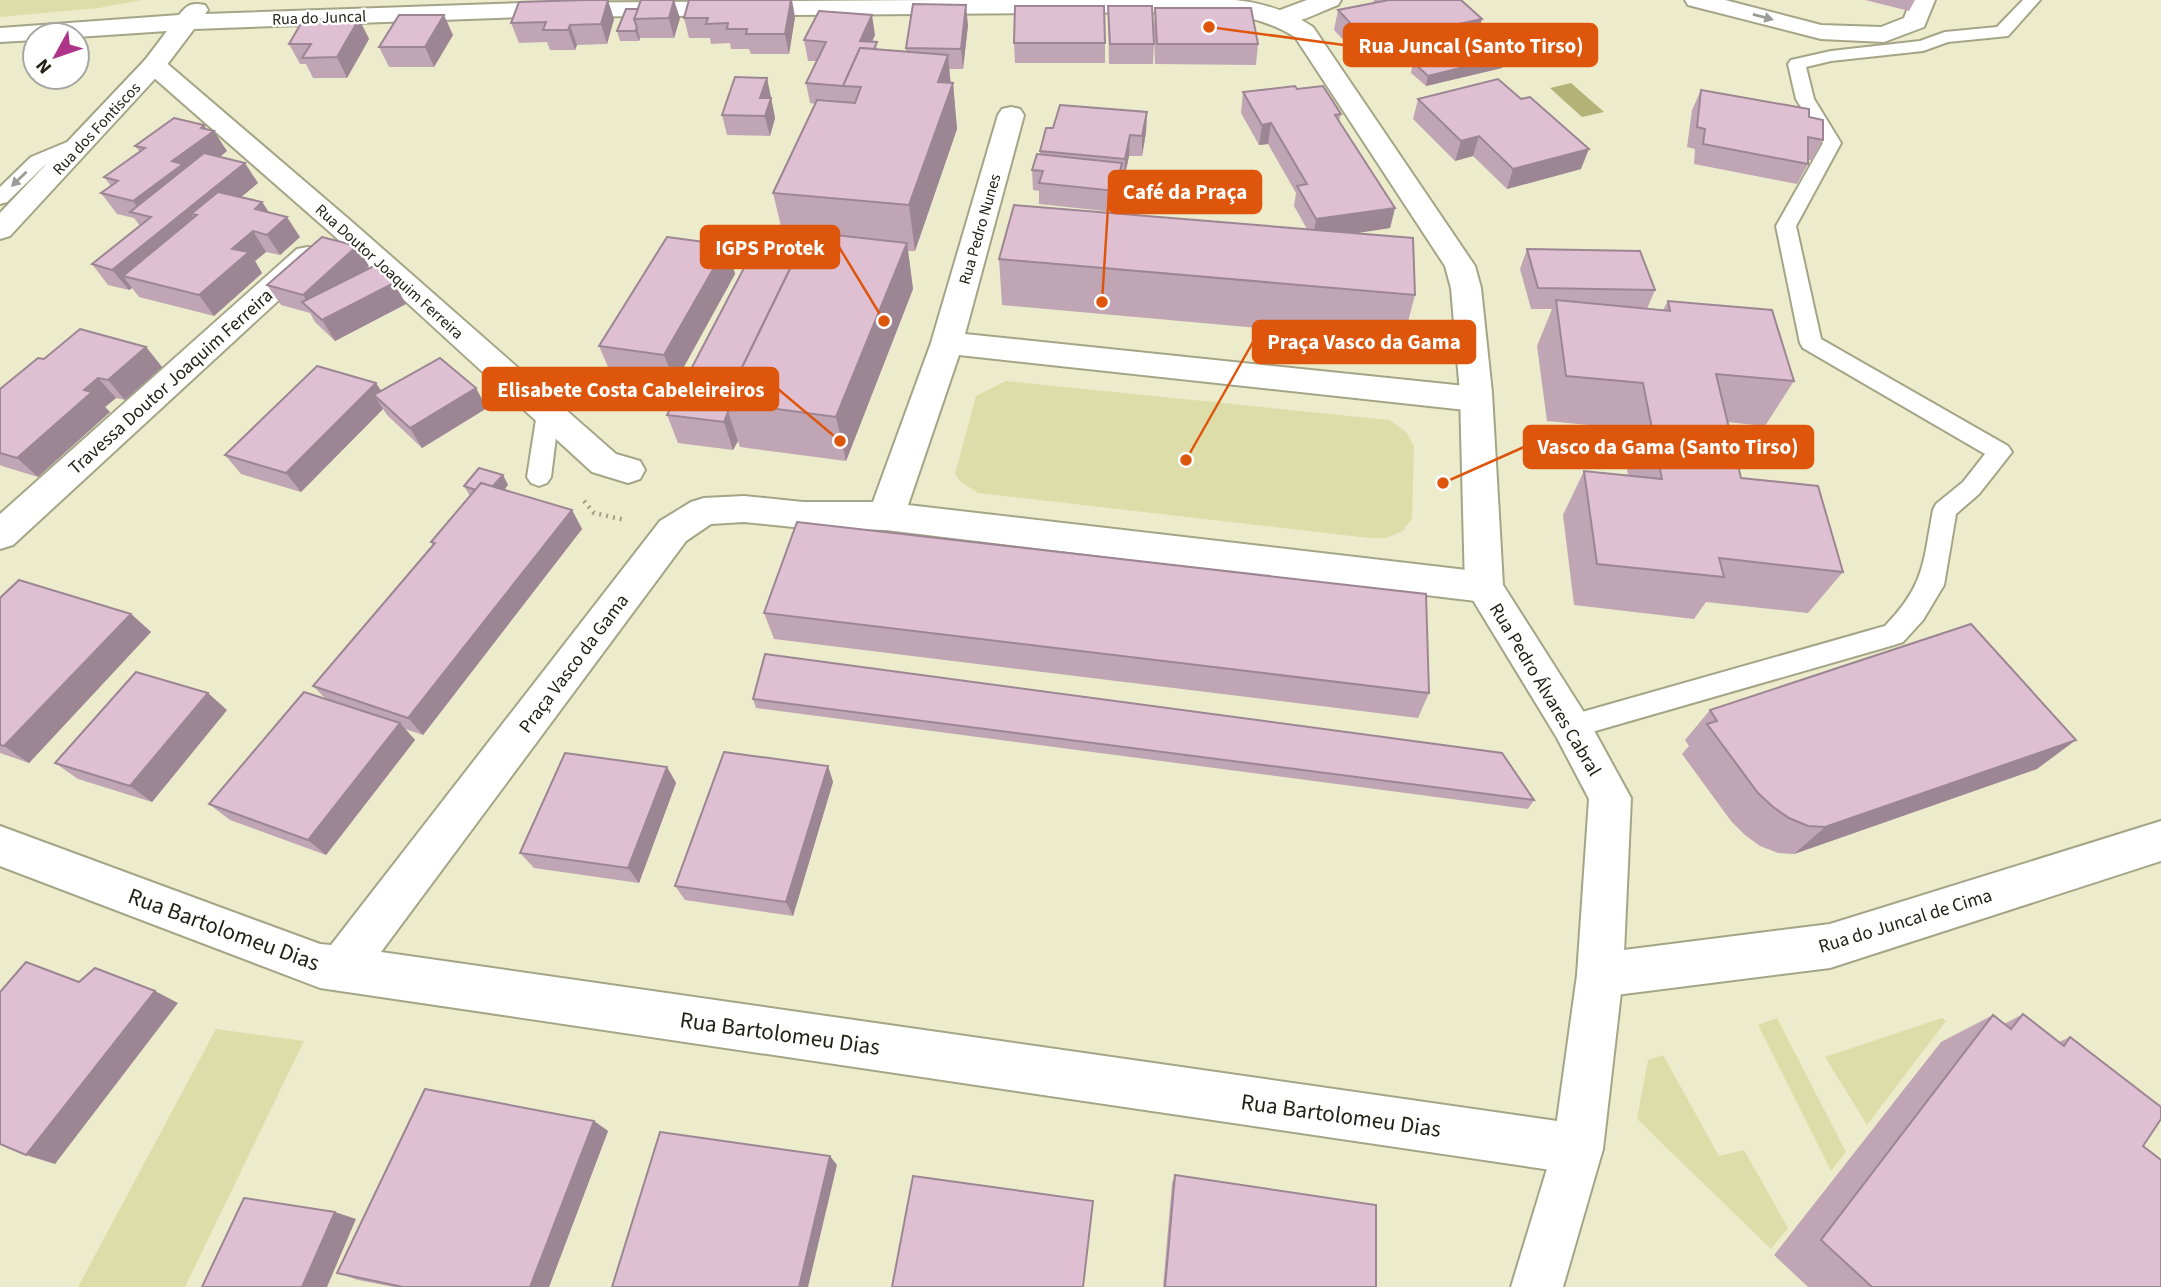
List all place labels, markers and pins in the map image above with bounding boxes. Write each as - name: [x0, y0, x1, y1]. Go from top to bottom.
- callout: Rua Juncal (Santo Tirso): [1344, 24, 1597, 66]
- callout: Café da Praça: [1109, 171, 1261, 213]
- callout: IGPS Protek: [701, 226, 839, 268]
- callout: Praça Vasco da Gama: [1253, 321, 1475, 363]
- callout: Elisabete Costa Cabeleireiros: [483, 368, 778, 410]
- callout: Vasco da Gama (Santo Tirso): [1524, 426, 1813, 468]

